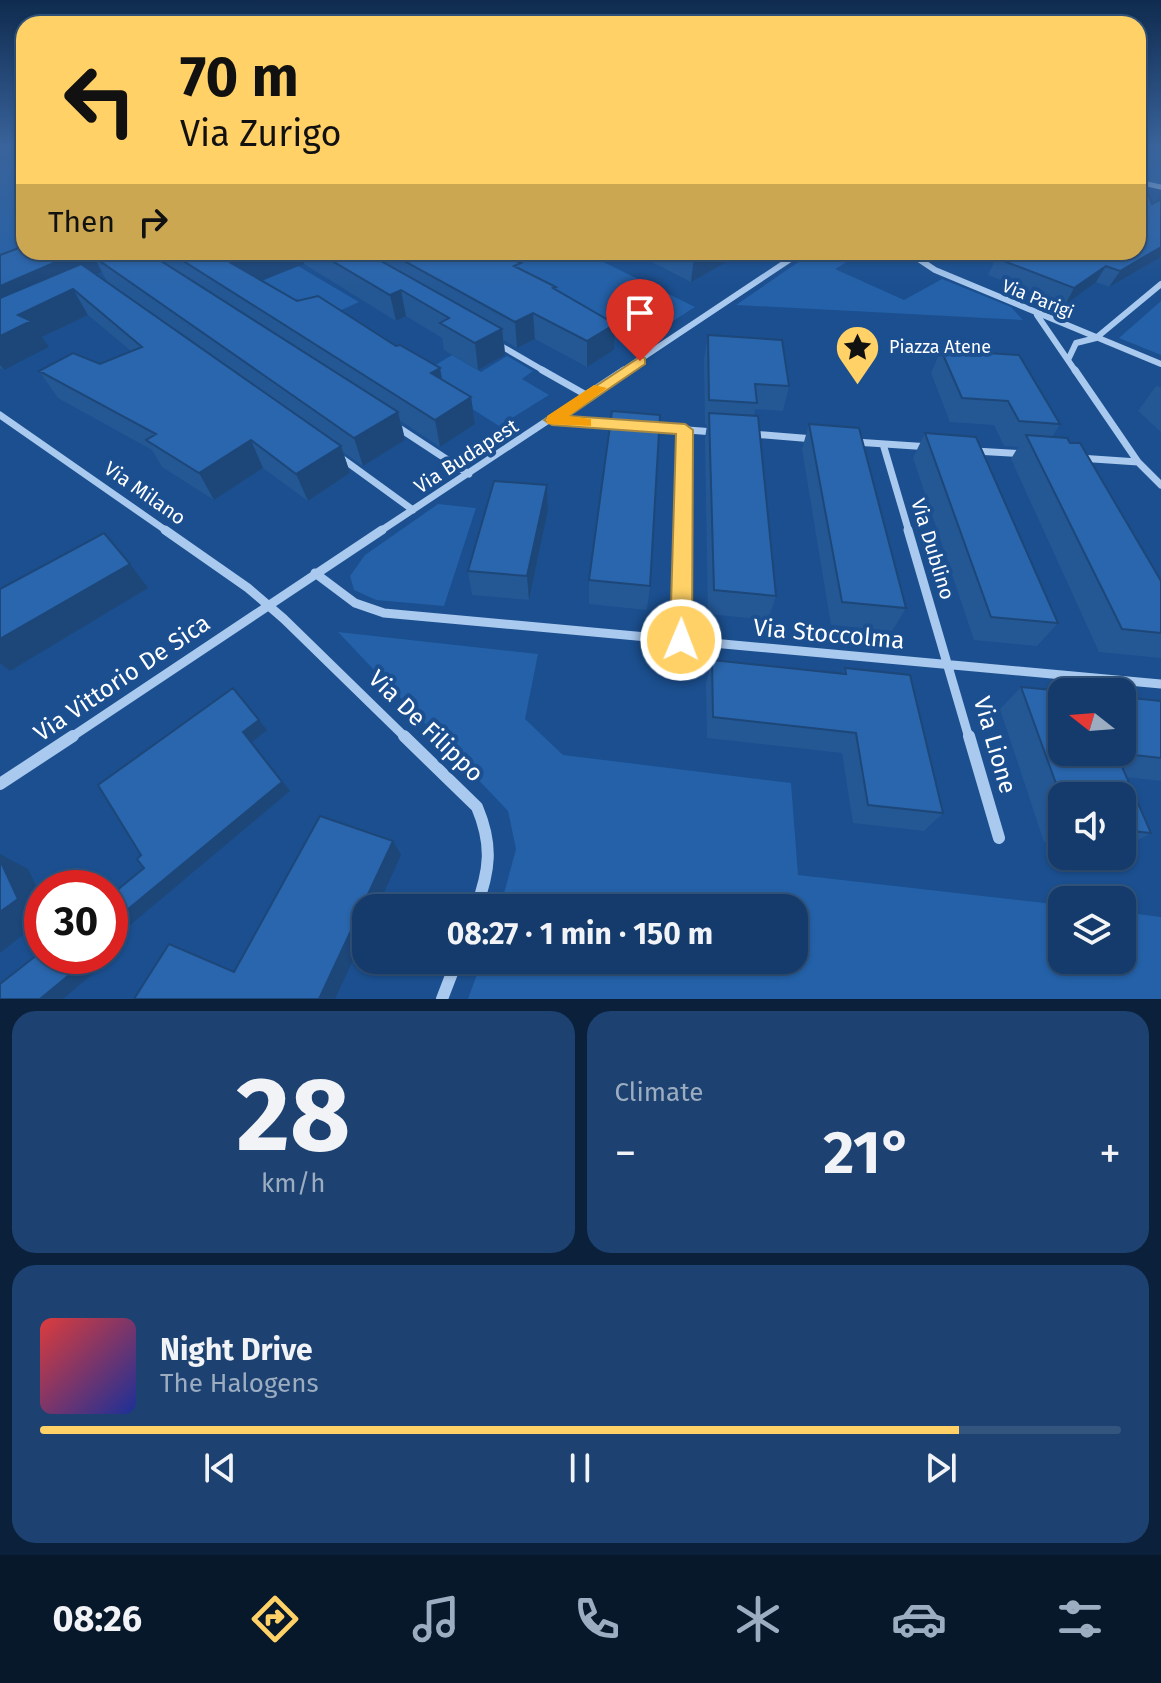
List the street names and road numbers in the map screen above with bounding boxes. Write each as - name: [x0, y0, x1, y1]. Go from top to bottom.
- street label: Via Parigi: [999, 275, 1077, 323]
- street label: Via Budapest: [410, 413, 523, 498]
- street label: Via Milano: [100, 456, 190, 530]
- street label: Via Dublino: [906, 496, 960, 602]
- street label: Via Vittorio De Sica: [29, 609, 215, 747]
- street label: Via Stoccolma: [752, 613, 906, 655]
- street label: Via De Filippo: [363, 664, 489, 788]
- street label: Via Lione: [968, 693, 1022, 797]

